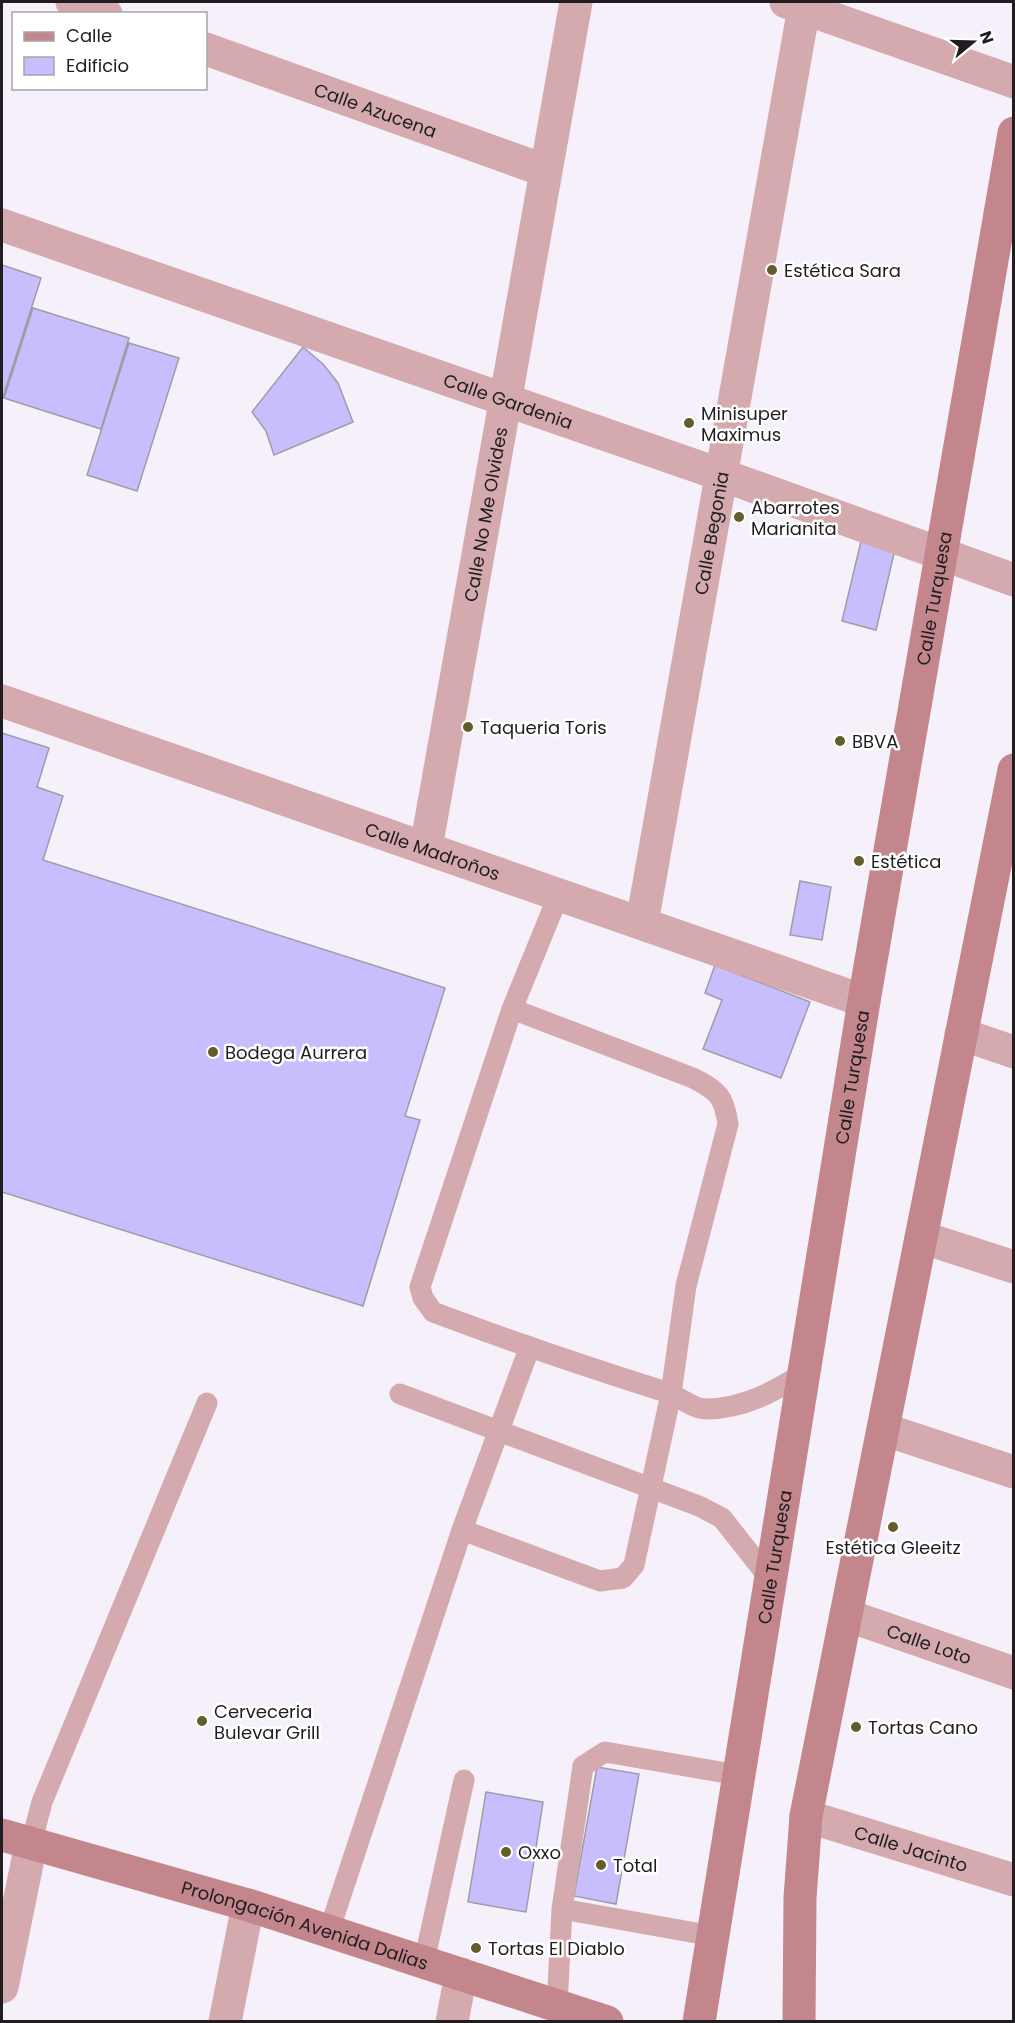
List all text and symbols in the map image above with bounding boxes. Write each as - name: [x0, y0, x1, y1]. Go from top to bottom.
- legend: [12, 12, 207, 90]
- north arrow: [943, 12, 1003, 72]
- text: Calle: [66, 23, 112, 48]
- text: N: [974, 28, 1000, 47]
- text: Edificio: [66, 53, 129, 78]
- street label: Calle Azucena: [311, 76, 440, 143]
- place label: Estética Sara: [784, 258, 901, 283]
- marker: Estética Sara: [765, 263, 779, 277]
- street label: Calle Gardenia: [440, 367, 576, 435]
- place label: Minisuper Maximus: [701, 401, 788, 447]
- marker: Minisuper Maximus: [682, 416, 696, 430]
- street label: Calle No Me Olvides: [457, 425, 513, 604]
- street label: Calle Begonia: [688, 469, 734, 597]
- place label: Abarrotes Marianita: [751, 495, 840, 541]
- marker: Abarrotes Marianita: [732, 510, 746, 524]
- street label: Calle Turquesa: [910, 529, 957, 667]
- place label: Taqueria Toris: [480, 715, 607, 740]
- marker: Taqueria Toris: [461, 720, 475, 734]
- place label: BBVA: [852, 729, 898, 754]
- marker: BBVA: [833, 734, 847, 748]
- street label: Calle Madroños: [362, 816, 504, 886]
- place label: Estética: [871, 849, 941, 874]
- marker: Estética: [852, 854, 866, 868]
- street label: Calle Turquesa: [829, 1008, 875, 1146]
- place label: Bodega Aurrera: [225, 1040, 367, 1065]
- marker: Bodega Aurrera: [206, 1045, 220, 1059]
- street label: Calle Turquesa: [751, 1488, 797, 1626]
- marker: Estética Gleeitz: [886, 1520, 900, 1534]
- place label: Estética Gleeitz: [825, 1535, 961, 1560]
- street label: Calle Loto: [883, 1617, 975, 1670]
- place label: Cerveceria Bulevar Grill: [214, 1699, 320, 1745]
- marker: Cerveceria Bulevar Grill: [195, 1714, 209, 1728]
- place label: Tortas Cano: [868, 1715, 978, 1740]
- marker: Tortas Cano: [849, 1720, 863, 1734]
- street label: Calle Jacinto: [851, 1819, 971, 1878]
- place label: Oxxo: [518, 1840, 561, 1865]
- marker: Oxxo: [499, 1845, 513, 1859]
- place label: Total: [613, 1853, 657, 1878]
- marker: Total: [594, 1858, 608, 1872]
- street label: Prolongación Avenida Dalias: [179, 1874, 432, 1975]
- place label: Tortas El Diablo: [488, 1936, 625, 1961]
- marker: Tortas El Diablo: [469, 1941, 483, 1955]

